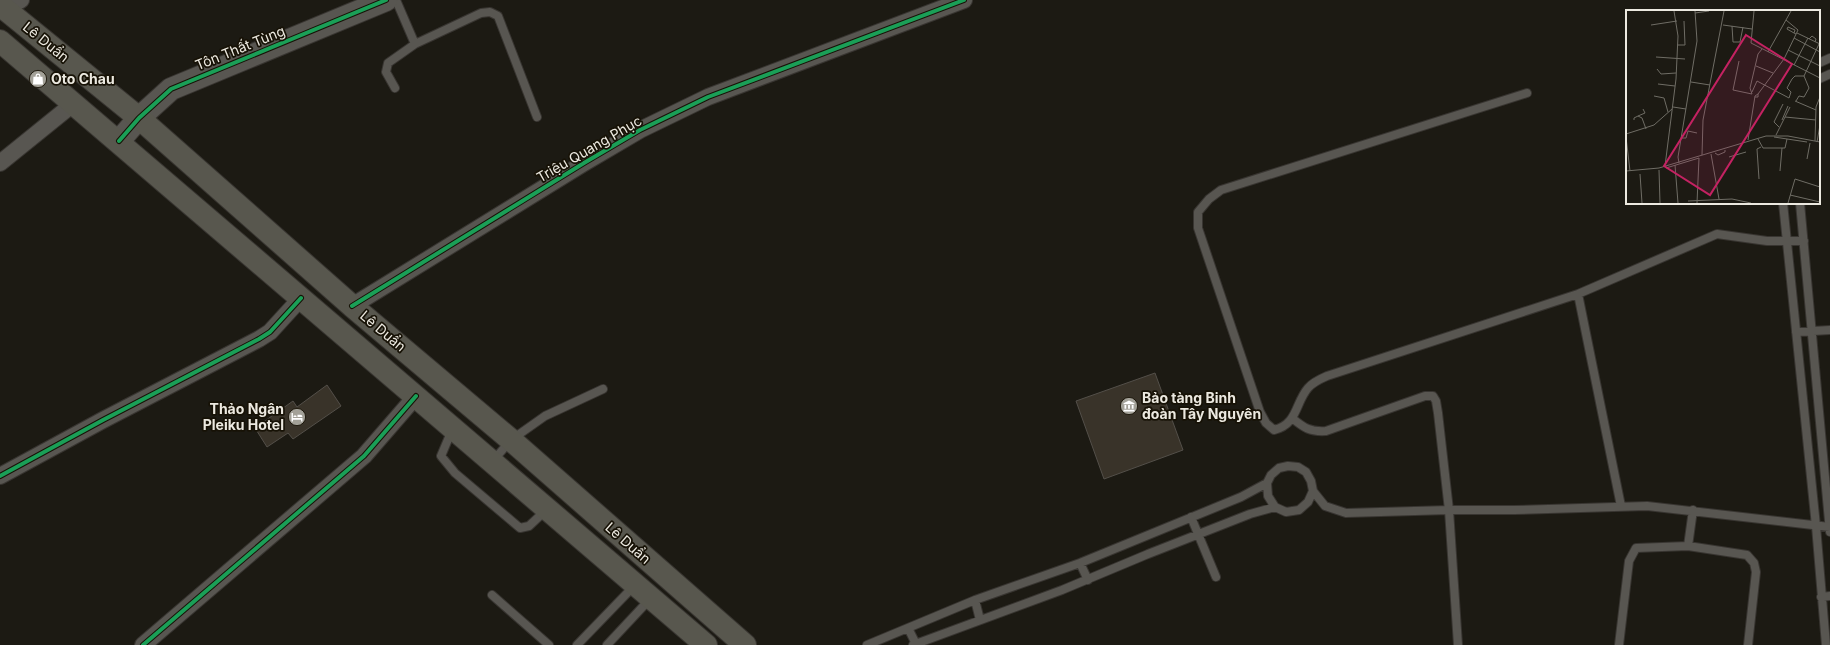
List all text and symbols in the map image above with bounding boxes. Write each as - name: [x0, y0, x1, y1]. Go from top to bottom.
- inset map: [1626, 10, 1820, 204]
- street label: Lê Duẩn: [20, 18, 73, 65]
- street label: Tôn Thất Tùng: [192, 22, 287, 73]
- shop icon: Oto Chau: [28, 69, 48, 89]
- place label: Oto Chau: [51, 70, 115, 87]
- street label: Triệu Quang Phục: [533, 112, 644, 186]
- street label: Lê Duẩn: [357, 307, 410, 355]
- place label: Bảo tàng Binh đoàn Tây Nguyên: [1142, 389, 1261, 422]
- museum icon: Bảo tàng Binh đoàn Tây Nguyên: [1119, 396, 1139, 416]
- place label: Thảo Ngân Pleiku Hotel: [203, 400, 284, 433]
- hotel icon: Thảo Ngân Pleiku Hotel: [287, 407, 307, 427]
- street label: Lê Duẩn: [602, 518, 654, 567]

